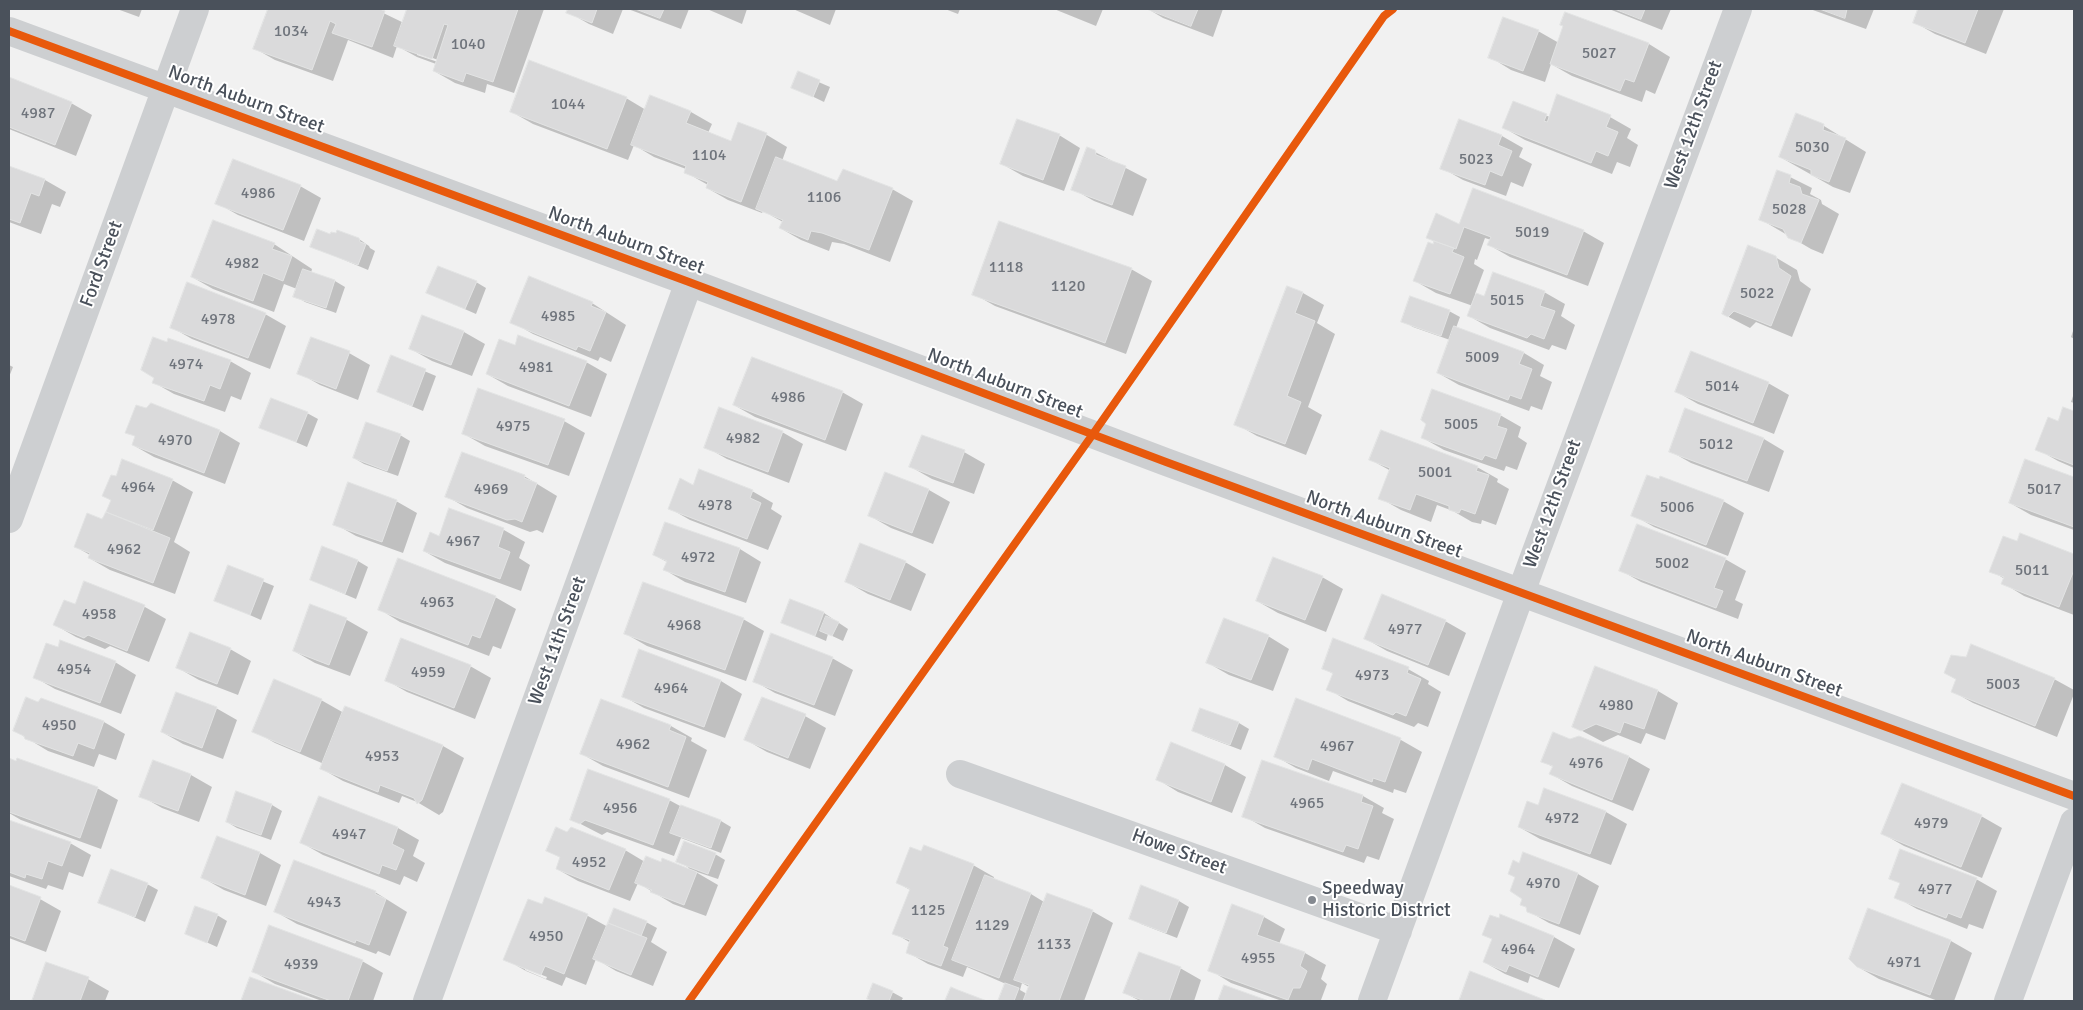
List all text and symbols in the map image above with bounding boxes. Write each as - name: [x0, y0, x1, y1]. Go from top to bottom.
- house number: 1034: [274, 22, 308, 42]
- house number: 1040: [451, 35, 485, 55]
- house number: 5027: [1582, 44, 1616, 64]
- street label: West 12th Street: [1660, 58, 1728, 192]
- street label: North Auburn Street: [165, 61, 327, 139]
- house number: 1044: [551, 95, 585, 115]
- house number: 4987: [21, 104, 55, 124]
- house number: 5030: [1795, 138, 1829, 158]
- house number: 1104: [692, 146, 726, 166]
- house number: 5023: [1459, 150, 1493, 170]
- house number: 4986: [241, 184, 275, 204]
- house number: 1106: [807, 188, 841, 208]
- house number: 5028: [1772, 200, 1806, 220]
- street label: North Auburn Street: [545, 202, 707, 280]
- street label: Ford Street: [76, 218, 128, 310]
- house number: 5019: [1515, 223, 1549, 243]
- house number: 4982: [225, 254, 259, 274]
- house number: 1118: [989, 258, 1023, 278]
- house number: 1120: [1051, 277, 1085, 297]
- house number: 5022: [1740, 284, 1774, 304]
- house number: 5015: [1490, 291, 1524, 311]
- house number: 4985: [541, 307, 575, 327]
- house number: 4978: [201, 310, 235, 330]
- street label: North Auburn Street: [924, 344, 1086, 424]
- house number: 5009: [1465, 348, 1499, 368]
- house number: 4974: [169, 355, 203, 375]
- house number: 4981: [519, 358, 553, 378]
- house number: 5014: [1705, 377, 1739, 397]
- house number: 4986: [771, 388, 805, 408]
- house number: 5005: [1444, 415, 1478, 435]
- house number: 4975: [496, 417, 530, 437]
- house number: 4982: [726, 429, 760, 449]
- house number: 4970: [158, 431, 192, 451]
- house number: 5012: [1699, 435, 1733, 455]
- street label: West 12th Street: [1519, 437, 1587, 571]
- house number: 5001: [1418, 463, 1452, 483]
- house number: 4964: [121, 478, 155, 498]
- house number: 4969: [474, 480, 508, 500]
- house number: 5017: [2027, 480, 2061, 500]
- street label: North Auburn Street: [1303, 486, 1465, 564]
- house number: 4978: [698, 496, 732, 516]
- house number: 5006: [1660, 498, 1694, 518]
- house number: 4967: [446, 532, 480, 552]
- house number: 4962: [107, 540, 141, 560]
- house number: 4972: [681, 548, 715, 568]
- house number: 5002: [1655, 554, 1689, 574]
- house number: 5011: [2015, 561, 2049, 581]
- street label: West 11th Street: [524, 574, 592, 708]
- house number: 4963: [420, 593, 454, 613]
- house number: 4958: [82, 605, 116, 625]
- house number: 4968: [667, 616, 701, 636]
- house number: 4977: [1388, 620, 1422, 640]
- street label: North Auburn Street: [1683, 625, 1845, 703]
- house number: 4954: [57, 660, 91, 680]
- house number: 4959: [411, 663, 445, 683]
- house number: 4973: [1355, 666, 1389, 686]
- house number: 5003: [1986, 675, 2020, 695]
- house number: 4964: [654, 679, 688, 699]
- house number: 4980: [1599, 696, 1633, 716]
- house number: 4950: [42, 716, 76, 736]
- house number: 4962: [616, 735, 650, 755]
- house number: 4967: [1320, 737, 1354, 757]
- house number: 4953: [365, 747, 399, 767]
- house number: 4976: [1569, 754, 1603, 774]
- house number: 4965: [1290, 794, 1324, 814]
- house number: 4956: [603, 799, 637, 819]
- house number: 4972: [1545, 809, 1579, 829]
- house number: 4979: [1914, 814, 1948, 834]
- street label: Howe Street: [1129, 824, 1229, 880]
- house number: 4947: [332, 825, 366, 845]
- house number: 4952: [572, 853, 606, 873]
- house number: 4970: [1526, 874, 1560, 894]
- place label: Speedway Historic District: [1322, 878, 1451, 922]
- house number: 4977: [1918, 880, 1952, 900]
- house number: 4943: [307, 893, 341, 913]
- marker: Speedway Historic District: [1306, 894, 1318, 906]
- house number: 1125: [911, 901, 945, 921]
- house number: 1129: [975, 916, 1009, 936]
- house number: 4950: [529, 927, 563, 947]
- house number: 1133: [1037, 935, 1071, 955]
- house number: 4964: [1501, 940, 1535, 960]
- house number: 4955: [1241, 949, 1275, 969]
- house number: 4971: [1887, 953, 1921, 973]
- house number: 4939: [284, 955, 318, 975]

